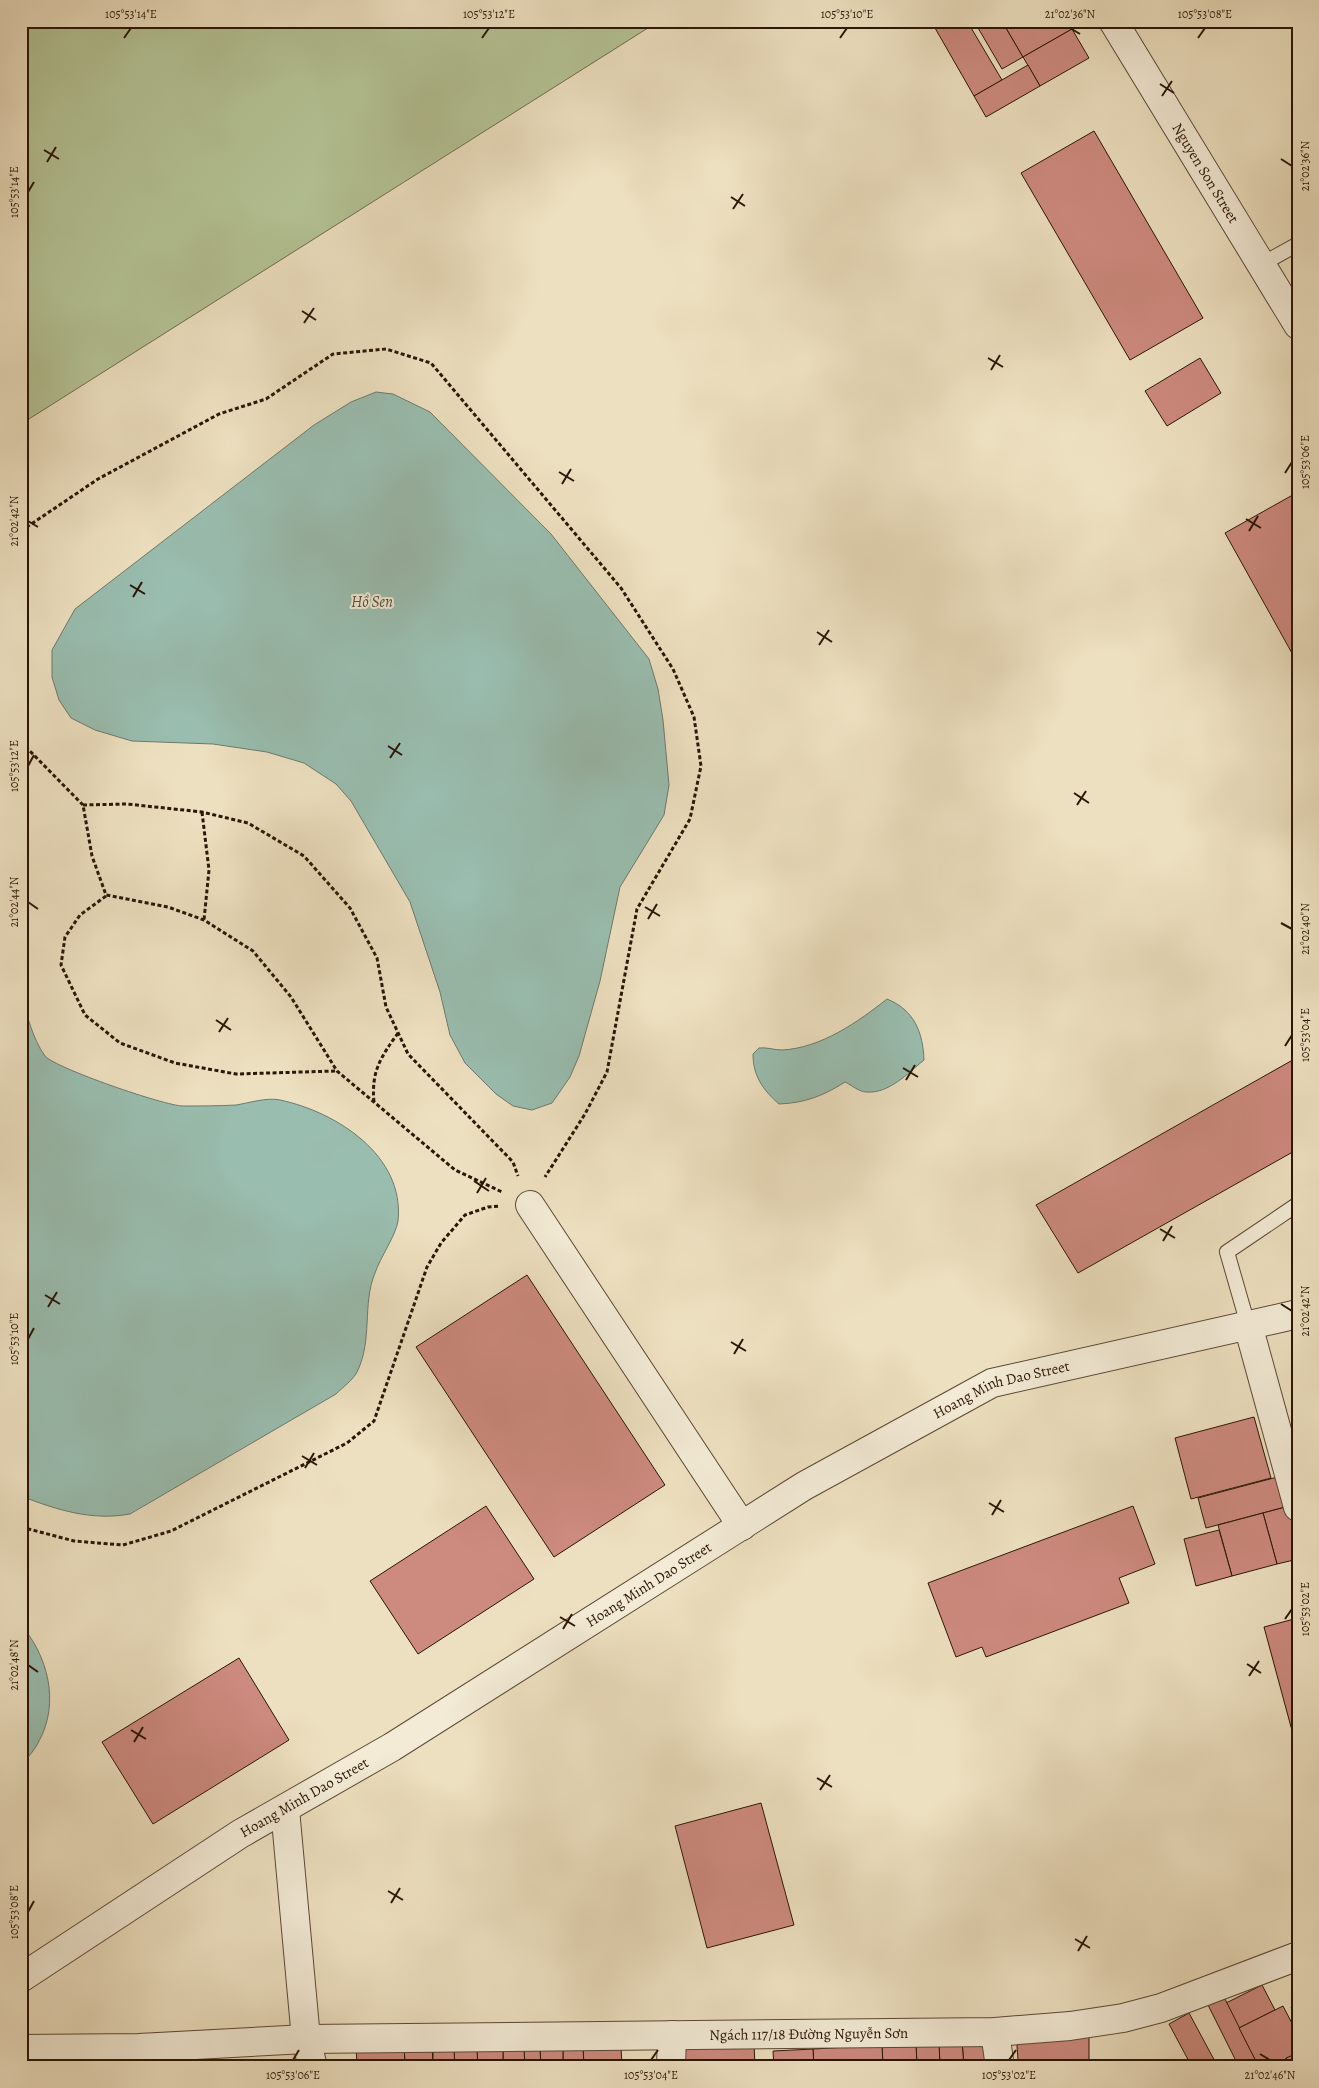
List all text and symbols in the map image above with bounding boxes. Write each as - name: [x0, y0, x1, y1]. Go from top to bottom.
- text: 105°53'14"E: [105, 6, 157, 22]
- text: 105°53'12"E: [463, 6, 515, 22]
- text: 105°53'10"E: [821, 6, 873, 22]
- text: 21°02'36"N: [1045, 6, 1096, 22]
- text: 105°53'08"E: [1178, 6, 1232, 22]
- street label: Nguyen Son Street: [1167, 119, 1244, 227]
- text: 21°02'36"N: [1297, 140, 1313, 191]
- text: 105°53'14"E: [6, 166, 22, 218]
- text: 105°53'06"E: [1297, 435, 1313, 489]
- text: 21°02'42"N: [6, 495, 22, 546]
- water label: Hồ Sen: [351, 591, 393, 613]
- text: 105°53'12"E: [6, 740, 22, 792]
- text: 21°02'44"N: [6, 876, 22, 927]
- text: 21°02'40"N: [1297, 903, 1313, 955]
- text: 105°53'04"E: [1297, 1008, 1313, 1062]
- text: 21°02'42"N: [1297, 1285, 1313, 1336]
- text: 105°53'10"E: [6, 1313, 22, 1365]
- street label: Hoang Minh Dao Street: [929, 1356, 1072, 1423]
- street label: Hoang Minh Dao Street: [582, 1537, 715, 1632]
- text: 105°53'02"E: [1297, 1582, 1313, 1636]
- text: 21°02'48"N: [6, 1639, 22, 1691]
- street label: Hoang Minh Dao Street: [236, 1753, 372, 1842]
- text: 105°53'08"E: [6, 1885, 22, 1939]
- street label: Ngách 117/18 Đường Nguyễn Sơn: [709, 2023, 908, 2045]
- text: 105°53'06"E: [266, 2067, 320, 2083]
- text: 105°53'04"E: [624, 2067, 678, 2083]
- text: 105°53'02"E: [982, 2067, 1036, 2083]
- text: 21°02'46"N: [1245, 2067, 1296, 2083]

